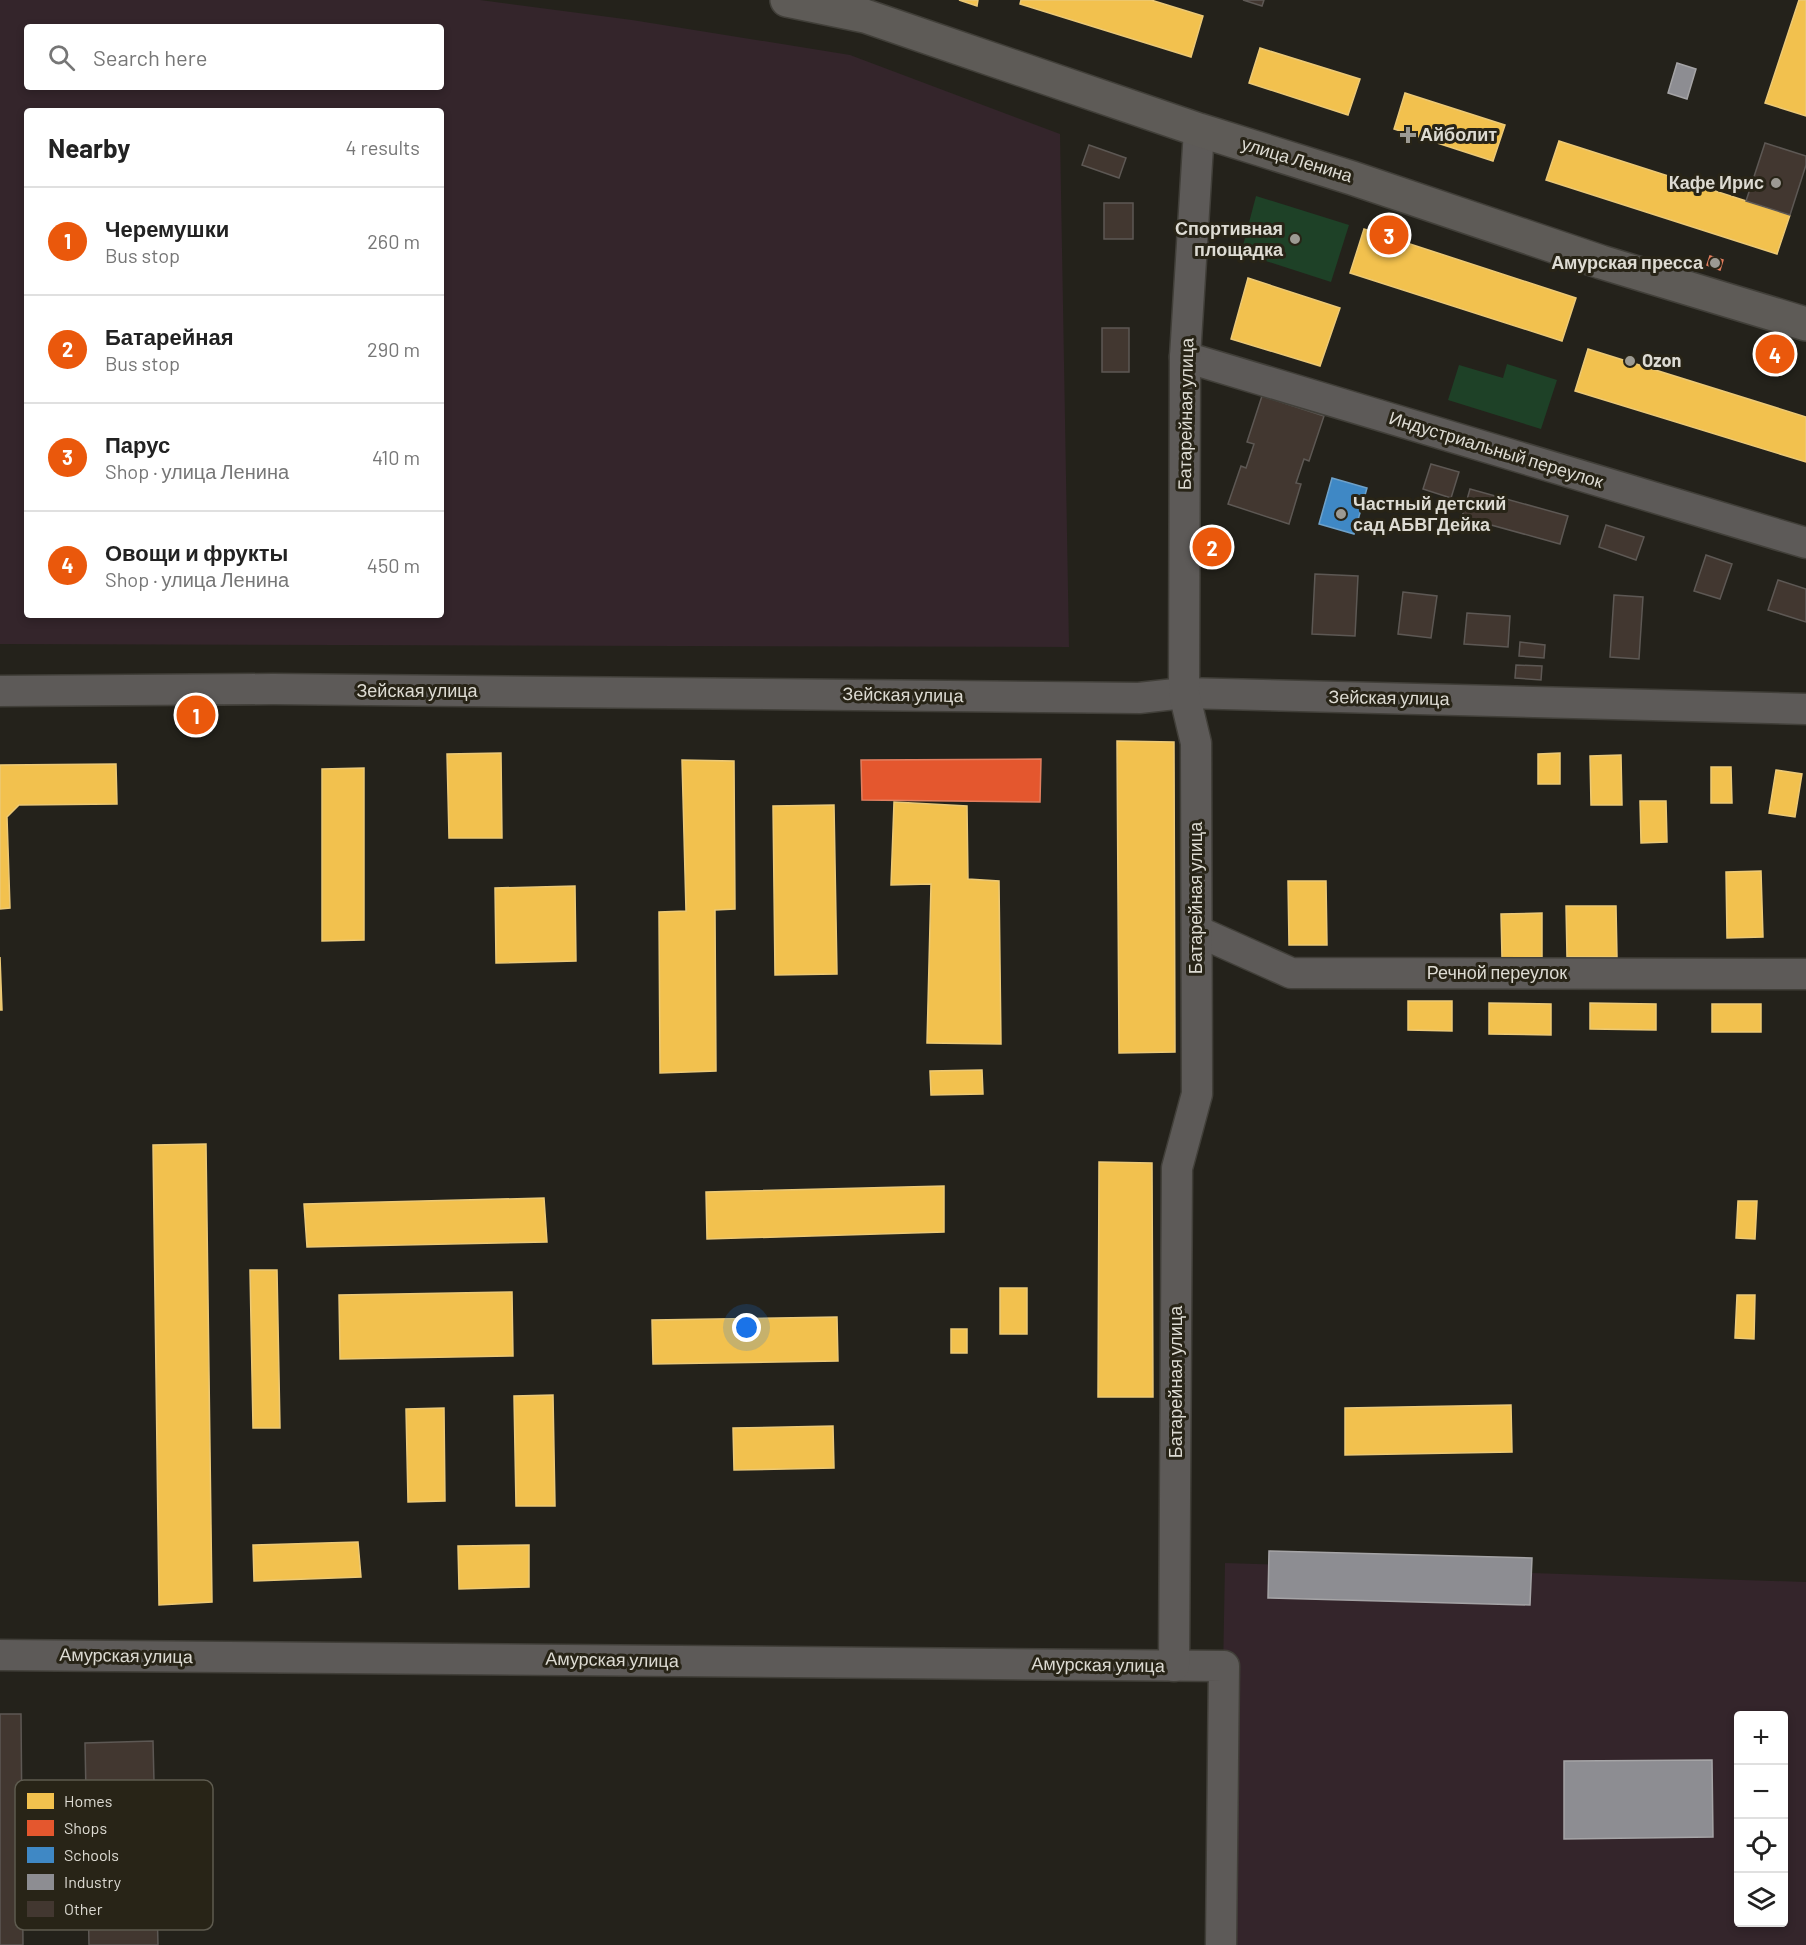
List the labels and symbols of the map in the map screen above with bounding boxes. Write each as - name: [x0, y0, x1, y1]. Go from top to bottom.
- place label: Айболит: [1420, 123, 1497, 145]
- marker: Айболит: [1401, 128, 1415, 142]
- street label: улица Ленина: [1239, 132, 1356, 187]
- place label: Кафе Ирис: [1669, 171, 1764, 193]
- marker: Кафе Ирис: [1769, 176, 1783, 190]
- pin: 3: [1370, 212, 1408, 258]
- place label: Спортивная площадка: [1175, 217, 1284, 260]
- marker: Спортивная площадка: [1288, 232, 1302, 246]
- place label: Амурская пресса: [1551, 251, 1704, 273]
- marker: Амурская пресса: [1708, 256, 1722, 270]
- pin: 4: [1756, 332, 1794, 376]
- street label: Батарейная улица: [1173, 337, 1197, 490]
- place label: Ozon: [1642, 349, 1681, 371]
- marker: Ozon: [1623, 354, 1637, 368]
- street label: Индустриальный переулок: [1387, 406, 1606, 492]
- place label: Частный детский сад АБВГДейка: [1353, 492, 1506, 535]
- marker: Частный детский сад АБВГДейка: [1334, 507, 1348, 521]
- pin: 2: [1192, 524, 1232, 570]
- street label: Зейская улица: [356, 679, 479, 701]
- street label: Зейская улица: [842, 682, 965, 706]
- street label: Зейская улица: [1328, 685, 1451, 709]
- pin: 1: [176, 692, 216, 738]
- street label: Батарейная улица: [1184, 821, 1206, 974]
- street label: Речной переулок: [1427, 961, 1567, 983]
- street label: Батарейная улица: [1164, 1305, 1186, 1458]
- your location: [732, 1313, 761, 1342]
- street label: Амурская улица: [59, 1643, 194, 1667]
- street label: Амурская улица: [545, 1647, 680, 1671]
- street label: Амурская улица: [1031, 1652, 1166, 1676]
- legend: [15, 1780, 213, 1930]
- text: Homes: [64, 1791, 112, 1810]
- text: Shops: [64, 1818, 107, 1837]
- text: Schools: [64, 1845, 119, 1864]
- text: Industry: [64, 1872, 122, 1891]
- text: Other: [64, 1899, 103, 1918]

